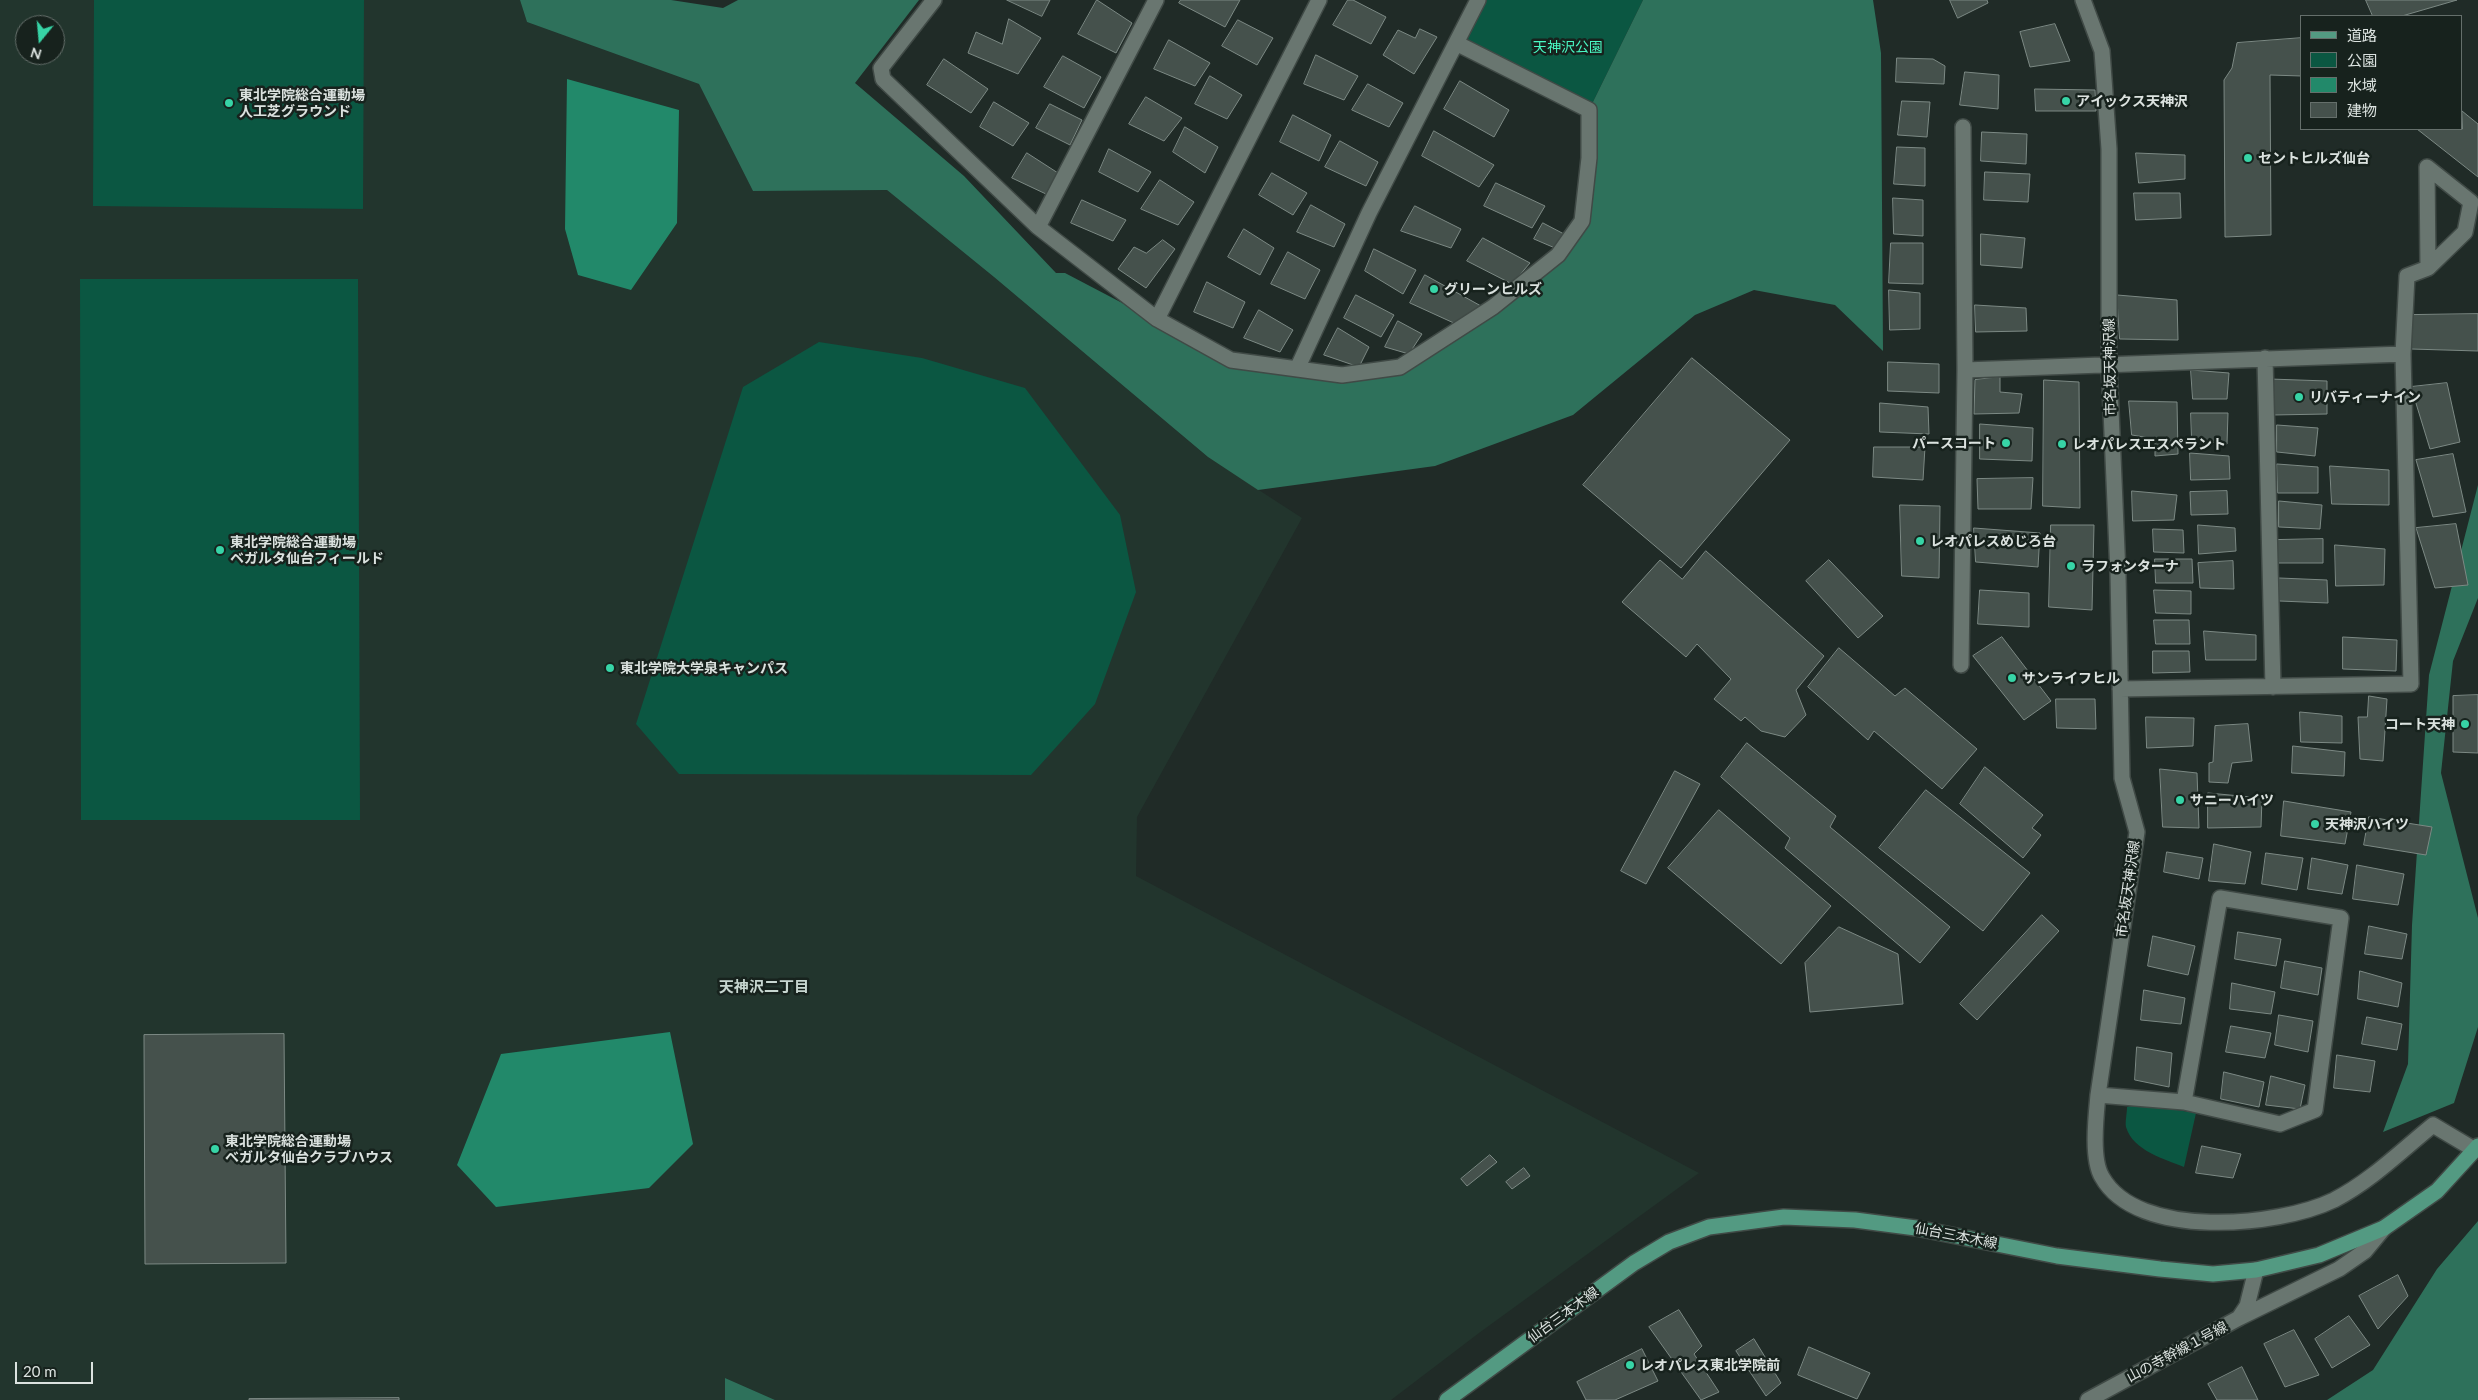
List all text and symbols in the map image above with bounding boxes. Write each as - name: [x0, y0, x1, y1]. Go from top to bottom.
- north arrow: [15, 15, 65, 65]
- legend: [2300, 15, 2463, 130]
- text: 道路: [2347, 26, 2377, 44]
- park label: 天神沢公園: [1533, 39, 1603, 55]
- text: N: [28, 44, 43, 64]
- text: 公園: [2347, 51, 2377, 69]
- text: 水域: [2347, 76, 2377, 94]
- place label: 東北学院総合運動場 人工芝グラウンド: [239, 87, 365, 120]
- place label: アイックス天神沢: [2076, 93, 2188, 109]
- marker: アイックス天神沢: [2060, 95, 2072, 107]
- marker: 東北学院総合運動場 人工芝グラウンド: [223, 97, 235, 109]
- text: 建物: [2347, 101, 2377, 119]
- place label: セントヒルズ仙台: [2258, 150, 2370, 166]
- marker: セントヒルズ仙台: [2242, 152, 2254, 164]
- place label: グリーンヒルズ: [1444, 281, 1542, 297]
- marker: グリーンヒルズ: [1428, 283, 1440, 295]
- street label: 市名坂天神沢線: [2101, 318, 2119, 416]
- place label: リバティーナイン: [2309, 389, 2421, 405]
- marker: リバティーナイン: [2293, 391, 2305, 403]
- place label: パースコート: [1912, 435, 1996, 451]
- place label: レオパレスエスペラント: [2072, 436, 2226, 452]
- marker: パースコート: [2000, 437, 2012, 449]
- marker: レオパレスエスペラント: [2056, 438, 2068, 450]
- place label: レオパレスめじろ台: [1930, 533, 2056, 549]
- place label: 東北学院総合運動場 ベガルタ仙台フィールド: [230, 534, 384, 566]
- marker: レオパレスめじろ台: [1914, 535, 1926, 547]
- marker: 東北学院総合運動場 ベガルタ仙台フィールド: [214, 544, 226, 556]
- place label: ラフォンターナ: [2081, 558, 2179, 574]
- marker: ラフォンターナ: [2065, 560, 2077, 572]
- place label: 東北学院大学泉キャンパス: [620, 660, 788, 676]
- marker: 東北学院大学泉キャンパス: [604, 662, 616, 674]
- place label: サンライフヒル: [2022, 670, 2120, 686]
- marker: サンライフヒル: [2006, 672, 2018, 684]
- place label: コート天神: [2385, 716, 2455, 732]
- marker: コート天神: [2459, 718, 2471, 730]
- place label: サニーハイツ: [2190, 792, 2274, 808]
- marker: サニーハイツ: [2174, 794, 2186, 806]
- place label: 天神沢ハイツ: [2325, 816, 2409, 832]
- marker: 天神沢ハイツ: [2309, 818, 2321, 830]
- street label: 市名坂天神沢線: [2113, 839, 2143, 939]
- district label: 天神沢二丁目: [719, 978, 809, 996]
- place label: 東北学院総合運動場 べガルタ仙台クラブハウス: [225, 1133, 393, 1166]
- marker: 東北学院総合運動場 べガルタ仙台クラブハウス: [209, 1143, 221, 1155]
- street label: 仙台三本木線: [1913, 1220, 1999, 1252]
- street label: 仙台三本木線: [1524, 1284, 1602, 1346]
- street label: 山の寺幹線１号線: [2124, 1318, 2230, 1386]
- scale bar: [18, 1352, 95, 1384]
- place label: レオパレス東北学院前: [1640, 1357, 1780, 1373]
- marker: レオパレス東北学院前: [1624, 1359, 1636, 1371]
- text: 20 m: [23, 1362, 57, 1380]

